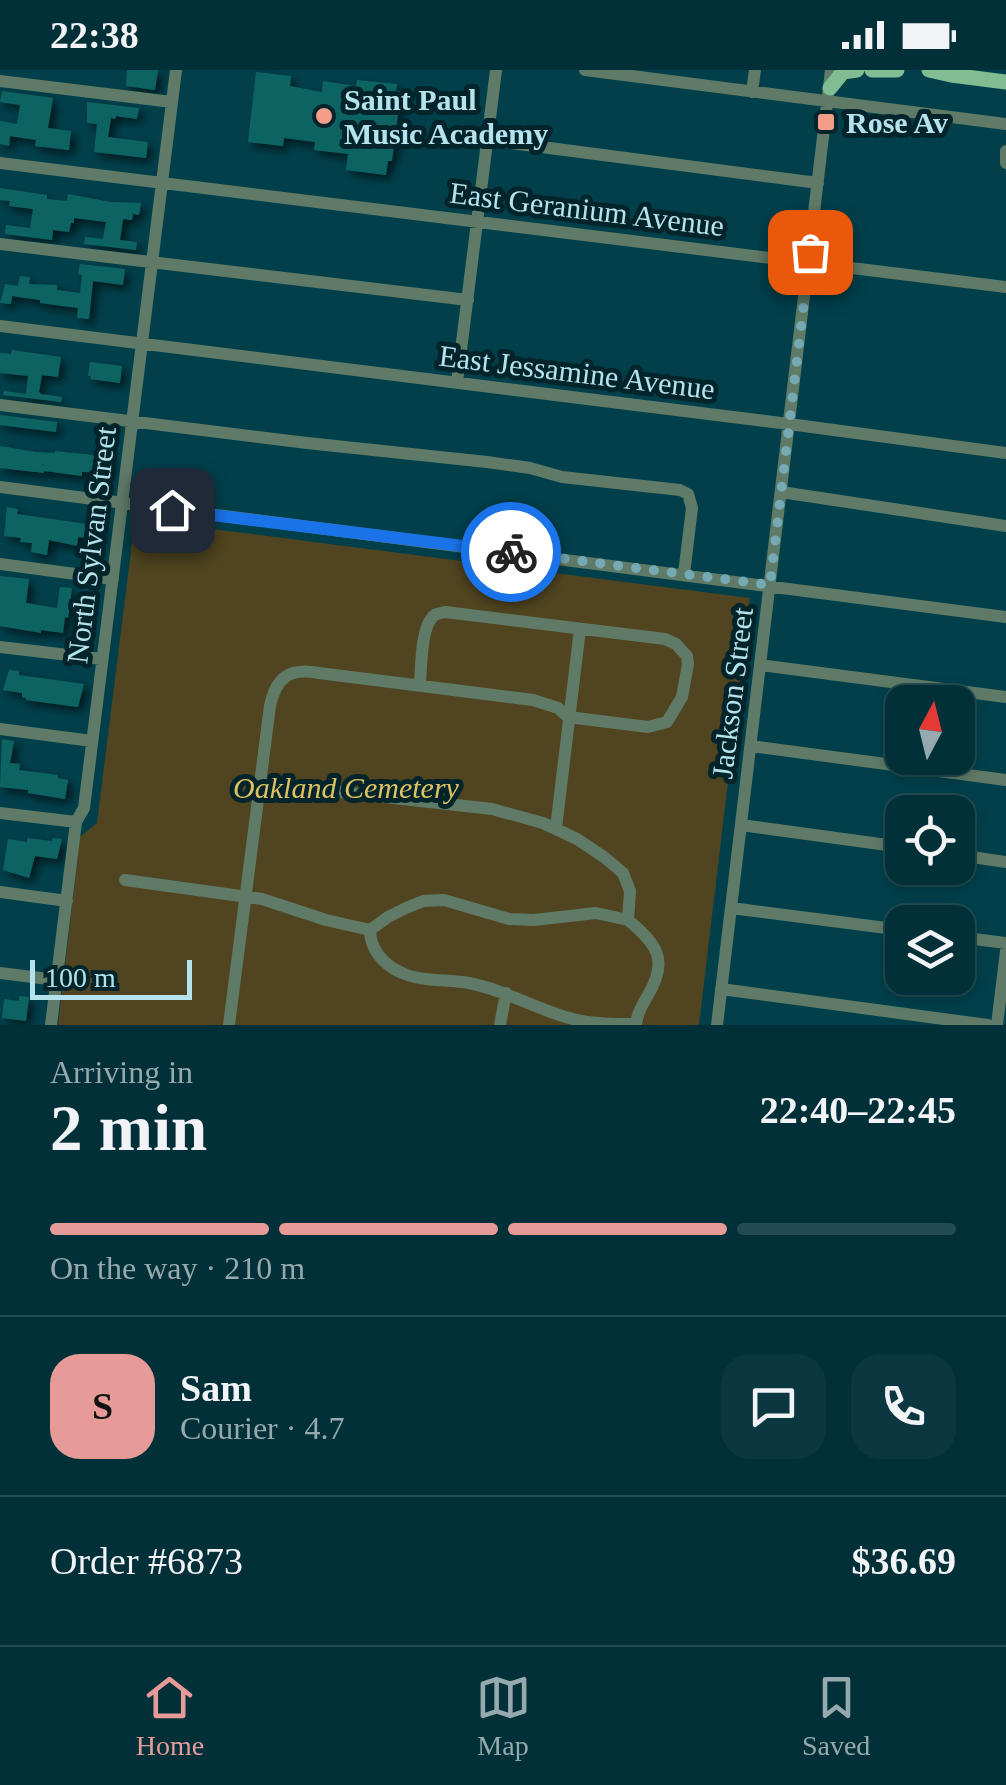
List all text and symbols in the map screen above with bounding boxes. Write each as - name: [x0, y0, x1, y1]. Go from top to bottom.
- text: 22:38: [50, 14, 139, 56]
- place label: Saint Paul Music Academy: [344, 83, 548, 150]
- marker: Saint Paul Music Academy: [313, 105, 335, 127]
- place label: Rose Av: [846, 106, 948, 139]
- marker: Rose Av: [815, 111, 837, 133]
- street label: East Geranium Avenue: [448, 176, 726, 242]
- pin: [768, 210, 853, 295]
- icon: bag: [783, 225, 838, 280]
- street label: East Jessamine Avenue: [437, 339, 717, 405]
- street label: North Sylvan Street: [60, 424, 122, 665]
- pin: [130, 468, 215, 553]
- icon: home: [145, 483, 200, 538]
- courier: [461, 502, 561, 602]
- icon: bike: [484, 525, 539, 580]
- street label: Jackson Street: [705, 605, 759, 781]
- north arrow: [885, 685, 975, 775]
- map controls: [885, 685, 975, 995]
- park label: Oakland Cemetery: [233, 771, 460, 804]
- button: locate: [885, 795, 975, 885]
- button: layers: [885, 905, 975, 995]
- scale bar: [30, 955, 192, 1000]
- text: 100 m: [45, 962, 116, 993]
- text: Arriving in: [50, 1054, 193, 1090]
- text: 22:40–22:45: [760, 1089, 956, 1131]
- text: 2 min: [50, 1092, 207, 1164]
- text: On the way · 210 m: [50, 1250, 305, 1286]
- button: chat: [721, 1354, 826, 1459]
- button: phone: [851, 1354, 956, 1459]
- text: Sam: [180, 1367, 252, 1409]
- text: S: [92, 1385, 113, 1427]
- text: Courier · 4.7: [180, 1410, 344, 1446]
- text: Order #6873: [50, 1540, 243, 1582]
- text: $36.69: [852, 1540, 956, 1582]
- tab: Home: [136, 1670, 204, 1762]
- tab: Map: [476, 1670, 531, 1762]
- tab: Saved: [802, 1670, 870, 1762]

